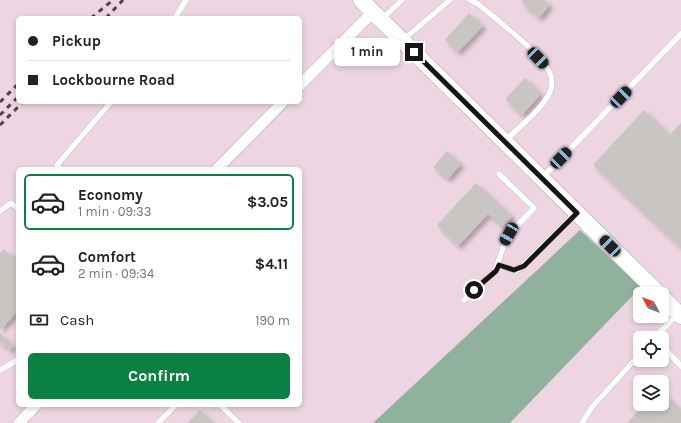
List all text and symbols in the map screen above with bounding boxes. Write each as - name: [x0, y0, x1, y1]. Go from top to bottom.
- text: Pickup: [52, 32, 101, 50]
- callout: 1 min: [334, 38, 400, 66]
- route end: [405, 43, 423, 61]
- text: 1 min: [351, 44, 383, 59]
- car: [525, 45, 551, 71]
- text: Lockbourne Road: [52, 71, 175, 89]
- car: [608, 84, 634, 110]
- car: [548, 145, 574, 171]
- icon: car: [30, 184, 66, 220]
- text: Economy: [78, 186, 143, 204]
- text: $3.05: [247, 193, 288, 211]
- text: 1 min · 09:33: [78, 204, 151, 219]
- car: [498, 221, 520, 247]
- car: [597, 233, 623, 259]
- icon: car: [30, 246, 66, 282]
- text: Comfort: [78, 248, 136, 266]
- text: $4.11: [255, 255, 288, 273]
- text: 2 min · 09:34: [78, 266, 154, 281]
- route start: [465, 281, 483, 299]
- north arrow: [633, 287, 669, 323]
- map controls: [633, 287, 669, 411]
- icon: cash: [28, 309, 50, 331]
- text: Cash: [60, 311, 94, 329]
- text: 190 m: [255, 313, 290, 328]
- button: locate: [633, 331, 669, 367]
- button: Confirm: [28, 353, 290, 399]
- button: layers: [633, 375, 669, 411]

